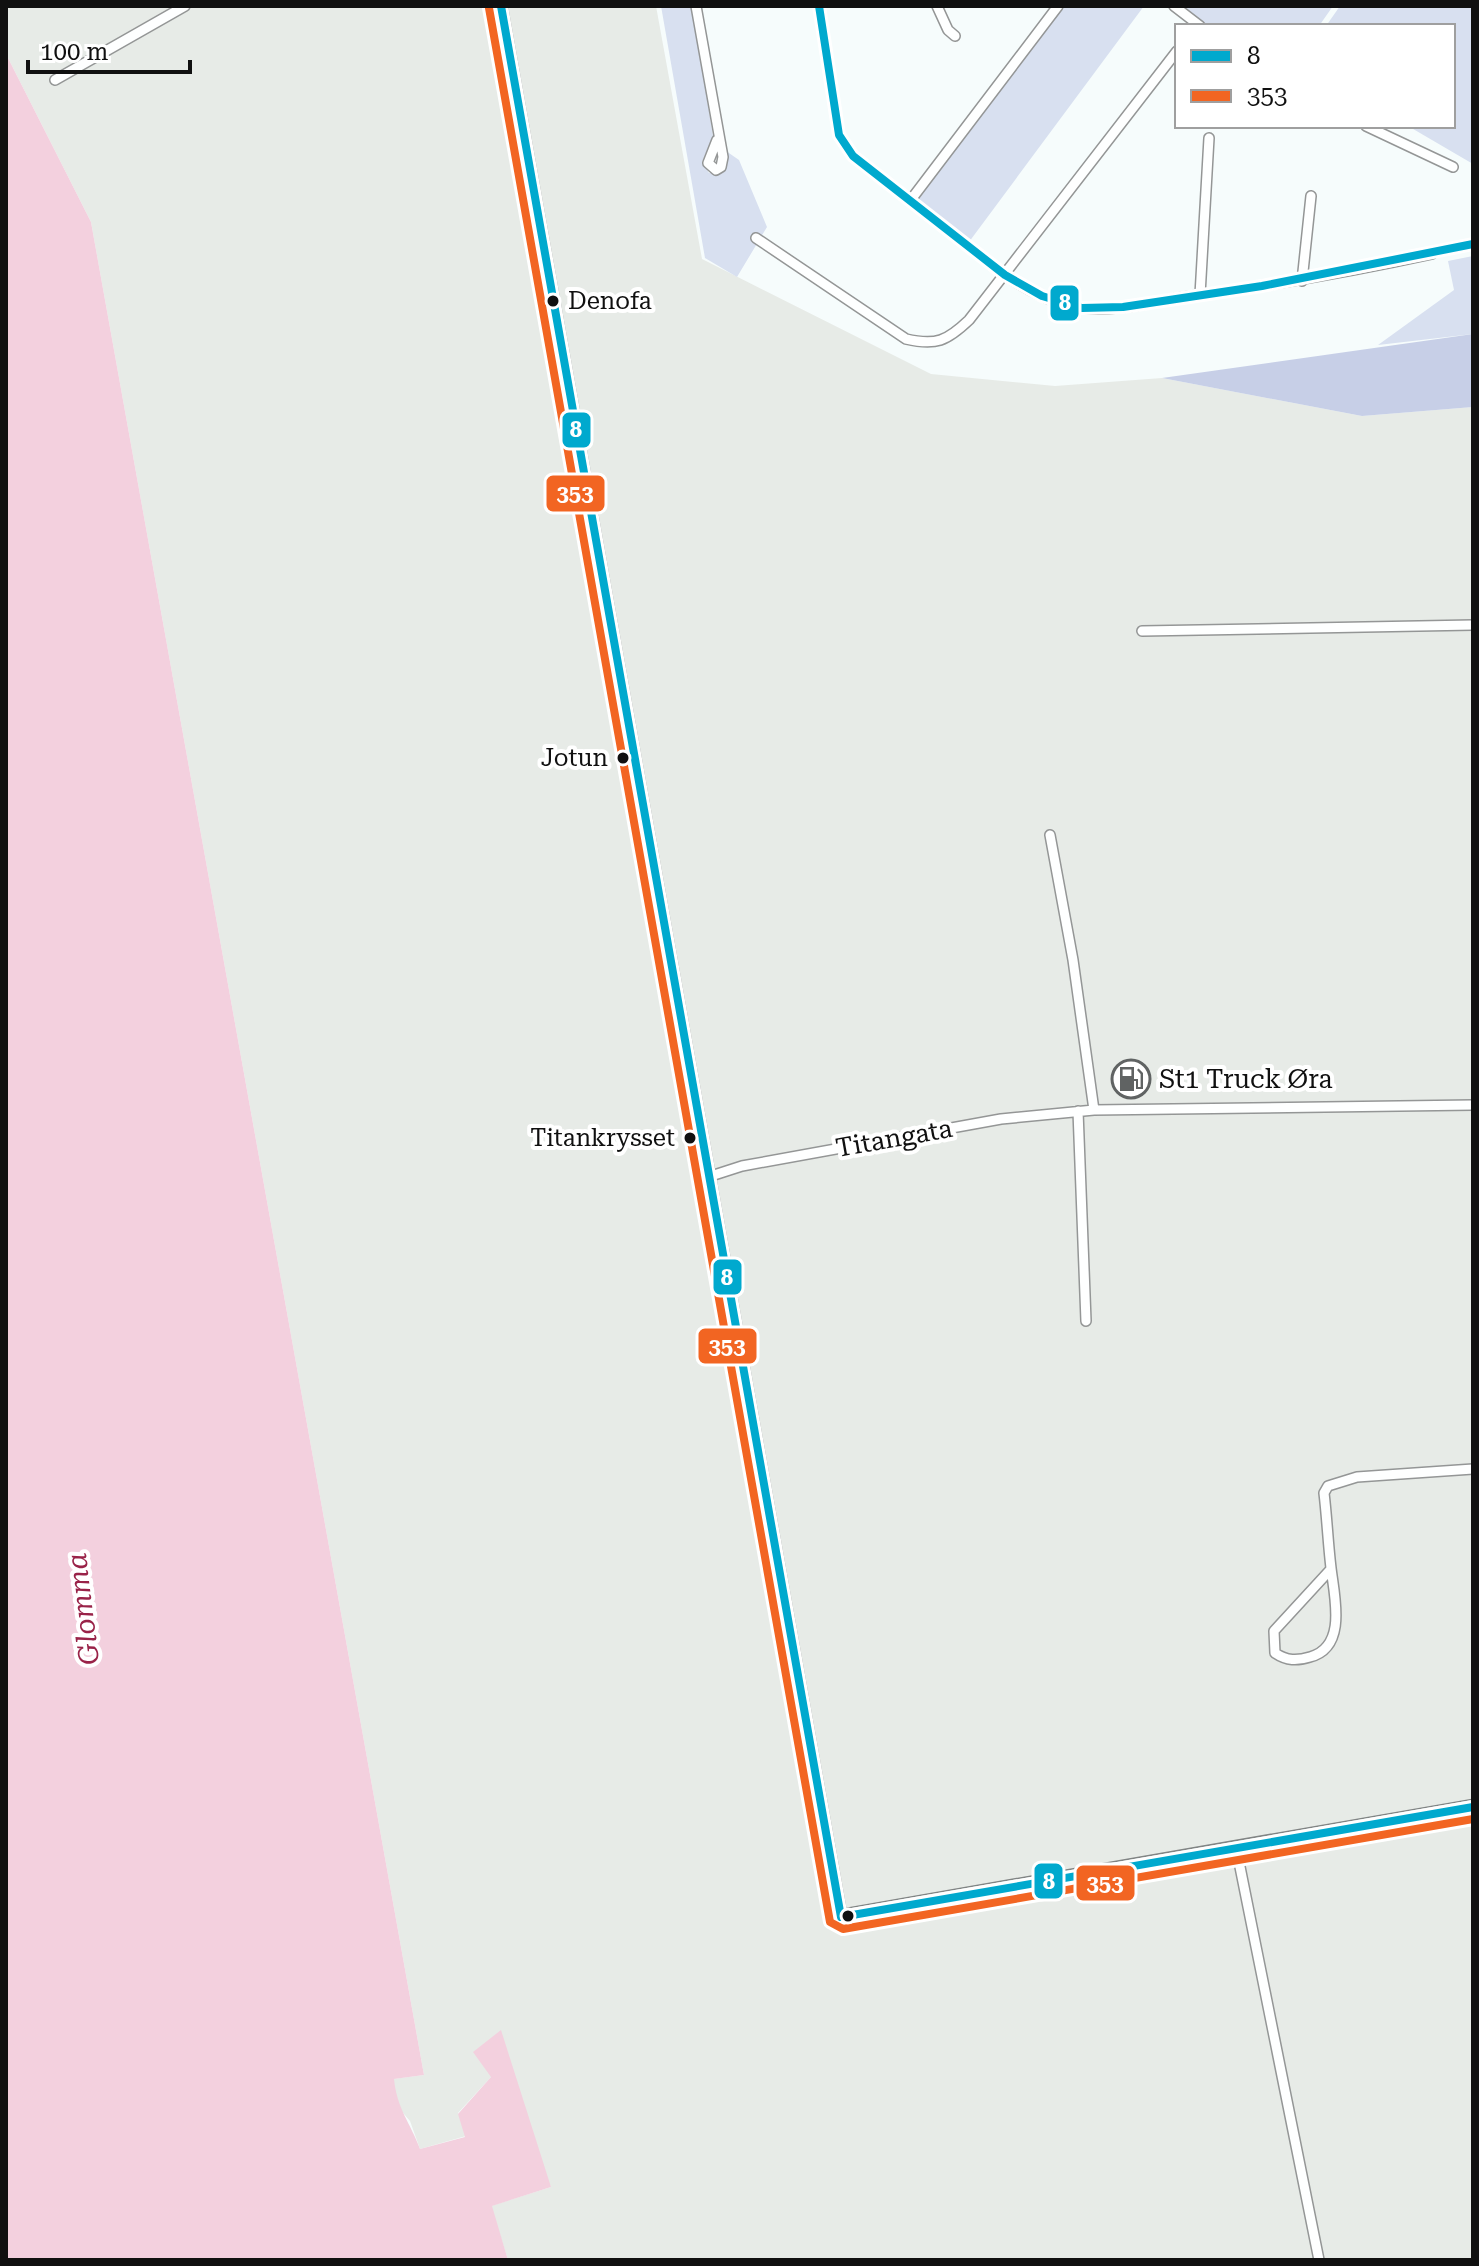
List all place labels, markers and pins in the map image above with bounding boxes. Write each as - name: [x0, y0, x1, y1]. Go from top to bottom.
- place label: Denofa: [568, 287, 652, 315]
- marker: Denofa: [545, 293, 561, 309]
- place label: Jotun: [541, 744, 608, 772]
- marker: Jotun: [615, 750, 631, 766]
- fuel station icon: St1 Truck Øra: [1110, 1058, 1152, 1100]
- place label: St1 Truck Øra: [1159, 1064, 1333, 1094]
- place label: Titankrysset: [530, 1124, 675, 1152]
- marker: Titankrysset: [682, 1130, 698, 1146]
- unlabelled marker: [840, 1908, 856, 1924]

